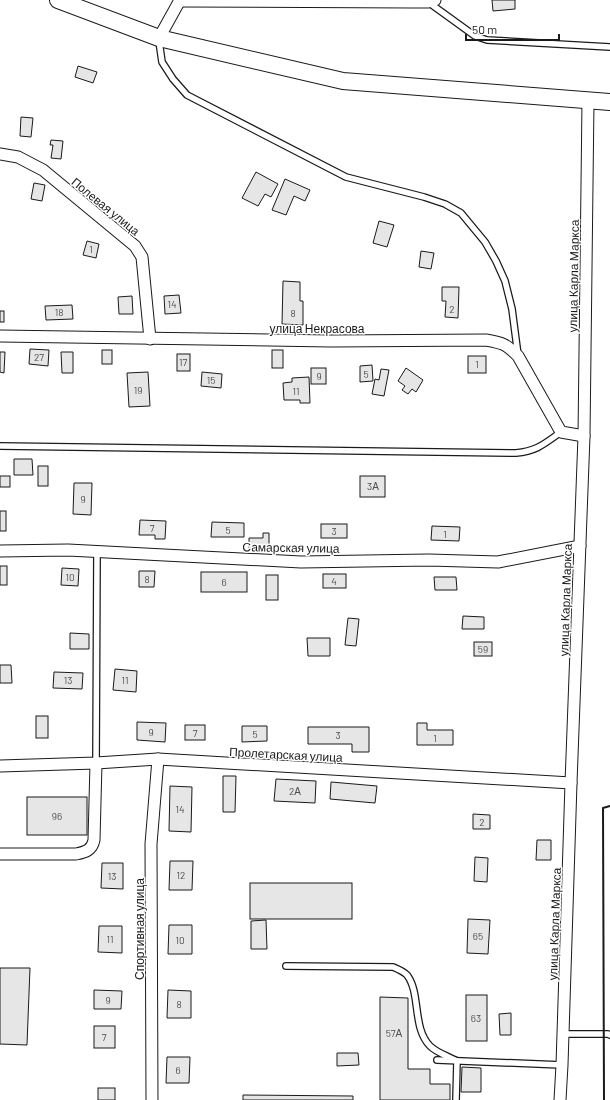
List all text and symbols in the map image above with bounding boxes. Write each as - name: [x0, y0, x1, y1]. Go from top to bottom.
- scale bar: [466, 16, 559, 42]
- text: 50 m: [472, 22, 497, 36]
- street label: Полевая улица: [69, 174, 143, 239]
- street label: улица Карла Маркса: [565, 219, 582, 333]
- house number: 1: [89, 243, 93, 255]
- house number: 14: [167, 298, 177, 310]
- house number: 2: [449, 303, 455, 315]
- house number: 18: [55, 306, 63, 318]
- house number: 8: [290, 307, 296, 319]
- street label: улица Некрасова: [269, 321, 365, 336]
- house number: 27: [34, 351, 44, 363]
- house number: 17: [179, 356, 187, 368]
- house number: 1: [475, 358, 479, 370]
- house number: 5: [363, 368, 369, 380]
- house number: 9: [316, 370, 322, 382]
- house number: 15: [207, 374, 215, 386]
- house number: 19: [134, 384, 142, 396]
- house number: 11: [292, 385, 300, 397]
- house number: 3А: [367, 480, 379, 492]
- house number: 9: [80, 493, 86, 505]
- house number: 7: [150, 522, 155, 534]
- house number: 5: [225, 524, 231, 536]
- house number: 3: [331, 525, 337, 537]
- house number: 1: [443, 528, 447, 540]
- street label: Самарская улица: [242, 539, 340, 556]
- street label: улица Карла Маркса: [556, 543, 575, 657]
- house number: 10: [65, 571, 75, 583]
- house number: 8: [144, 573, 150, 585]
- house number: 4: [331, 575, 337, 587]
- house number: 6: [221, 576, 227, 588]
- house number: 59: [478, 643, 488, 655]
- house number: 13: [64, 674, 72, 686]
- house number: 11: [121, 674, 129, 686]
- house number: 9: [148, 726, 154, 738]
- house number: 7: [193, 727, 198, 739]
- house number: 5: [252, 728, 258, 740]
- house number: 3: [335, 729, 341, 741]
- house number: 1: [433, 732, 437, 744]
- street label: Пролетарская улица: [229, 744, 343, 765]
- house number: 2А: [289, 785, 301, 797]
- house number: 14: [175, 803, 185, 815]
- house number: 96: [52, 810, 62, 822]
- house number: 2: [479, 816, 485, 828]
- street label: улица Карла Маркса: [545, 867, 564, 981]
- house number: 12: [177, 869, 185, 881]
- house number: 13: [108, 870, 116, 882]
- street label: Спортивная улица: [132, 878, 147, 980]
- house number: 65: [473, 930, 483, 942]
- house number: 11: [106, 933, 114, 945]
- house number: 10: [175, 934, 185, 946]
- house number: 9: [105, 994, 111, 1006]
- house number: 8: [176, 998, 182, 1010]
- house number: 63: [471, 1012, 481, 1024]
- house number: 57А: [386, 1027, 403, 1039]
- house number: 7: [102, 1031, 107, 1043]
- house number: 6: [175, 1064, 181, 1076]

